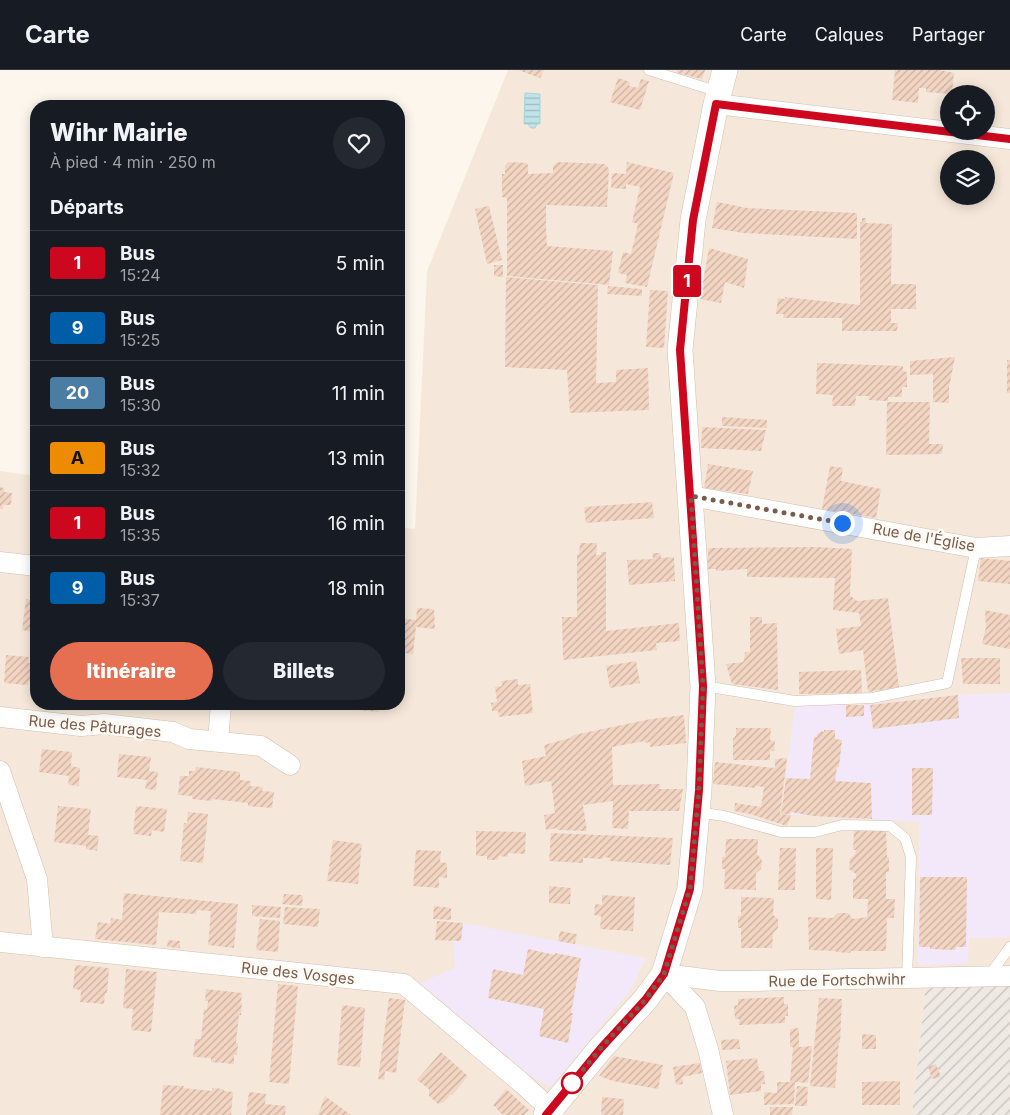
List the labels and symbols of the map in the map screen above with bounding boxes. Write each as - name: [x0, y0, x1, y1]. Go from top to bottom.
- line badge: 1: [671, 265, 703, 297]
- your location: [830, 511, 855, 536]
- street label: Rue de l'Église: [871, 519, 977, 555]
- street label: Rue des Pâturages: [28, 711, 162, 741]
- street label: Rue des Vosges: [240, 958, 356, 988]
- street label: Rue de Fortschwihr: [768, 969, 906, 991]
- unlabelled marker: [561, 1072, 583, 1094]

